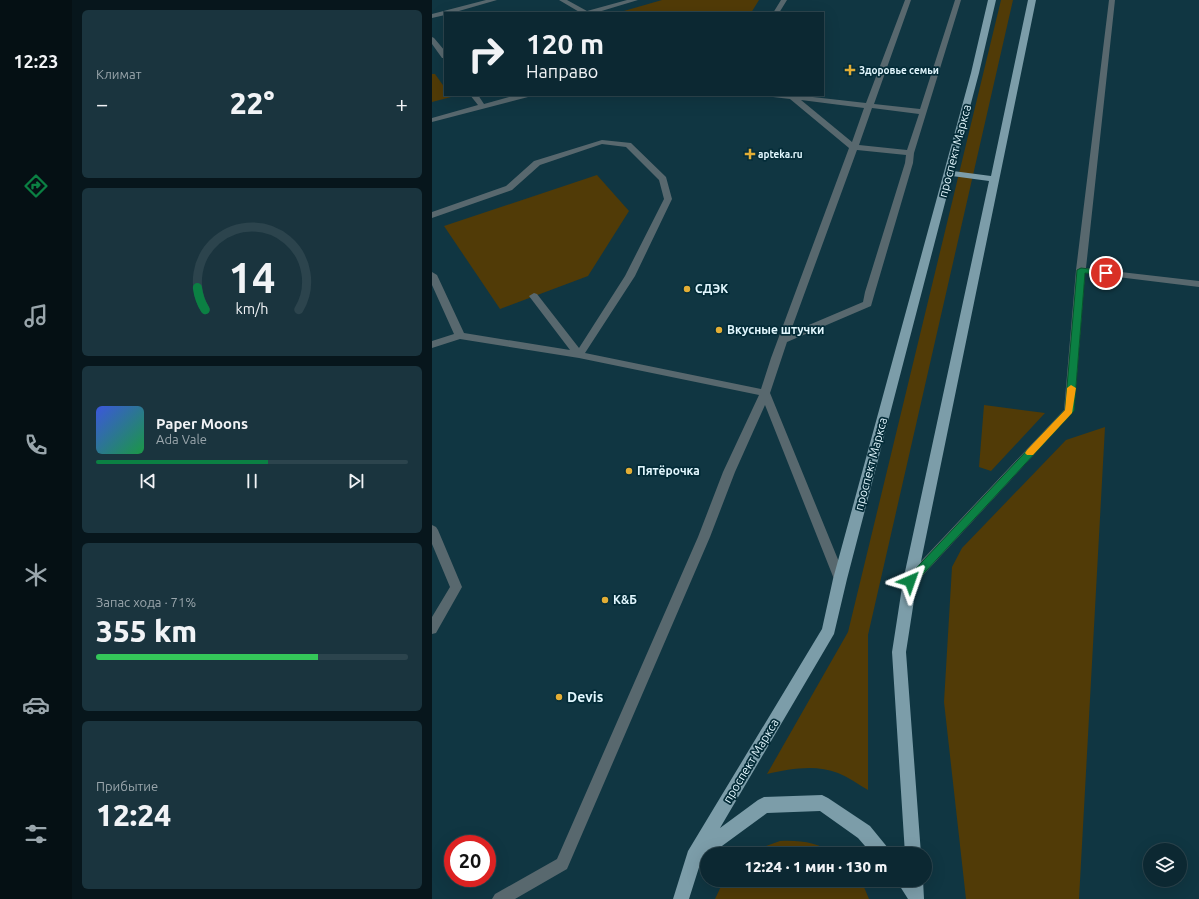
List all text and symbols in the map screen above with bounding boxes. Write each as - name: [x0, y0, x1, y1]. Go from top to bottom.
- icon: right: [460, 28, 512, 80]
- text: 120 m: [526, 28, 604, 59]
- text: 12:23: [13, 51, 59, 71]
- text: Направо: [526, 61, 598, 81]
- marker: Здоровье семьи: [844, 64, 856, 76]
- place label: Здоровье семьи: [859, 65, 939, 76]
- text: Климат: [96, 67, 141, 81]
- text: 22°: [230, 86, 274, 120]
- text: −: [96, 91, 108, 116]
- text: +: [396, 91, 408, 116]
- street label: проспект Маркса: [936, 103, 973, 199]
- marker: apteka.ru: [745, 149, 755, 159]
- place label: apteka.ru: [758, 149, 803, 160]
- icon: directions: [22, 172, 50, 200]
- text: 14: [229, 253, 275, 300]
- pin: [1089, 256, 1123, 290]
- icon: arrive: [1095, 262, 1117, 284]
- place label: СДЭК: [695, 282, 728, 295]
- marker: СДЭК: [682, 284, 692, 294]
- text: km/h: [236, 300, 268, 316]
- icon: music: [22, 302, 50, 330]
- place label: Вкусные штучки: [727, 323, 824, 336]
- marker: Вкусные штучки: [714, 325, 724, 335]
- text: Paper Moons: [156, 415, 248, 432]
- street label: проспект Маркса: [852, 416, 889, 512]
- icon: phone: [22, 431, 50, 459]
- text: Ada Vale: [156, 432, 207, 446]
- place label: Пятёрочка: [637, 464, 700, 477]
- marker: Пятёрочка: [624, 466, 634, 476]
- icon: previous: [137, 470, 159, 492]
- icon: pause: [241, 470, 263, 492]
- icon: next: [345, 470, 367, 492]
- position arrow: [889, 560, 931, 602]
- icon: climate: [22, 561, 50, 589]
- place label: К&Б: [613, 593, 637, 606]
- text: Запас хода · 71%: [96, 595, 196, 609]
- marker: К&Б: [600, 595, 610, 605]
- text: 355 km: [96, 614, 197, 648]
- place label: Devis: [567, 689, 604, 705]
- icon: car: [22, 691, 50, 719]
- marker: Devis: [554, 692, 564, 702]
- street label: проспект Маркса: [720, 716, 781, 805]
- text: Прибытие: [96, 779, 158, 793]
- text: 12:24: [96, 798, 171, 832]
- icon: filters: [22, 820, 50, 848]
- speed limit sign: 20: [444, 835, 496, 887]
- map controls: [1143, 843, 1187, 887]
- button: layers: [1143, 843, 1187, 887]
- text: 12:24 · 1 мин · 130 m: [745, 858, 887, 875]

